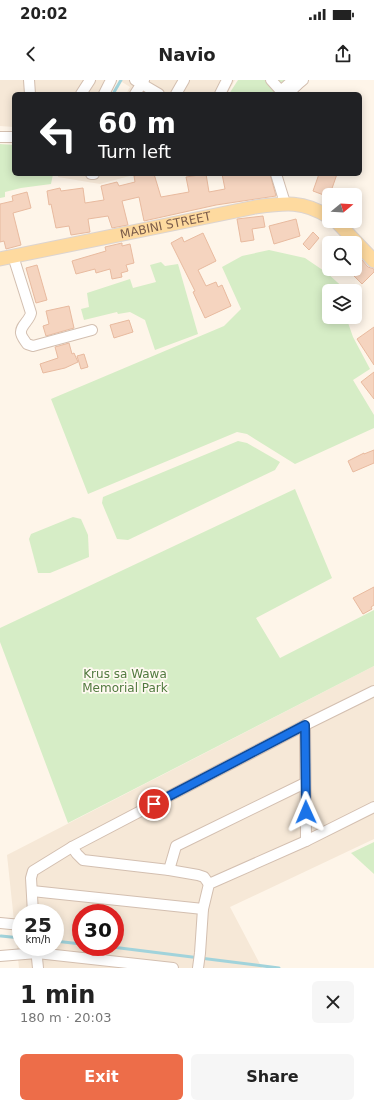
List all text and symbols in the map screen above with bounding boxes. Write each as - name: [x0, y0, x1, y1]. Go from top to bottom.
- text: 20:02: [20, 5, 68, 23]
- icon: back: [20, 43, 42, 65]
- icon: share: [332, 43, 354, 65]
- text: Navio: [158, 44, 216, 65]
- text: 60 m: [98, 107, 176, 140]
- icon: left: [32, 108, 84, 160]
- text: Turn left: [98, 141, 171, 162]
- north arrow: [322, 188, 362, 228]
- map controls: [322, 188, 362, 324]
- street label: MABINI STREET: [119, 209, 213, 241]
- button: search: [322, 236, 362, 276]
- button: layers: [322, 284, 362, 324]
- park label: Krus sa Wawa Memorial Park: [82, 667, 168, 695]
- pin: [137, 787, 171, 821]
- position arrow: [285, 791, 327, 833]
- icon: arrive: [143, 793, 165, 815]
- speed limit sign: 30: [72, 904, 124, 956]
- text: 25: [24, 913, 52, 937]
- text: km/h: [25, 934, 51, 945]
- text: 1 min: [20, 981, 95, 1009]
- button: close: [312, 981, 354, 1023]
- text: 180 m · 20:03: [20, 1010, 111, 1025]
- button: Exit: [20, 1054, 183, 1100]
- button: Share: [191, 1054, 354, 1100]

